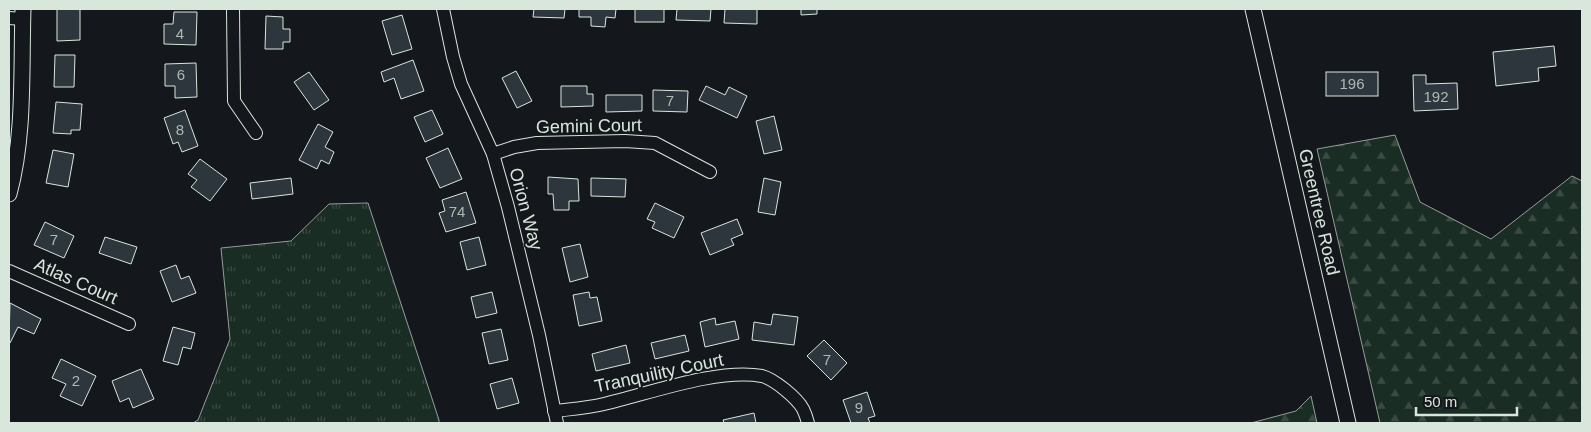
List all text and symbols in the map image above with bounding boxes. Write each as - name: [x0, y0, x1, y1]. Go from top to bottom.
- house number: 4: [176, 25, 184, 42]
- house number: 6: [177, 66, 185, 83]
- house number: 196: [1339, 75, 1365, 92]
- house number: 192: [1423, 88, 1449, 105]
- house number: 7: [666, 92, 674, 109]
- street label: Gemini Court: [536, 115, 642, 137]
- house number: 8: [176, 121, 184, 138]
- street label: Greentree Road: [1295, 147, 1343, 277]
- street label: Orion Way: [505, 166, 547, 252]
- house number: 74: [449, 203, 465, 220]
- house number: 7: [50, 231, 58, 248]
- street label: Atlas Court: [31, 254, 121, 308]
- street label: Tranquility Court: [593, 350, 725, 396]
- house number: 7: [823, 351, 831, 368]
- house number: 2: [72, 372, 80, 389]
- scale bar: [1416, 384, 1517, 416]
- text: 50 m: [1424, 393, 1457, 410]
- house number: 9: [855, 399, 863, 416]

